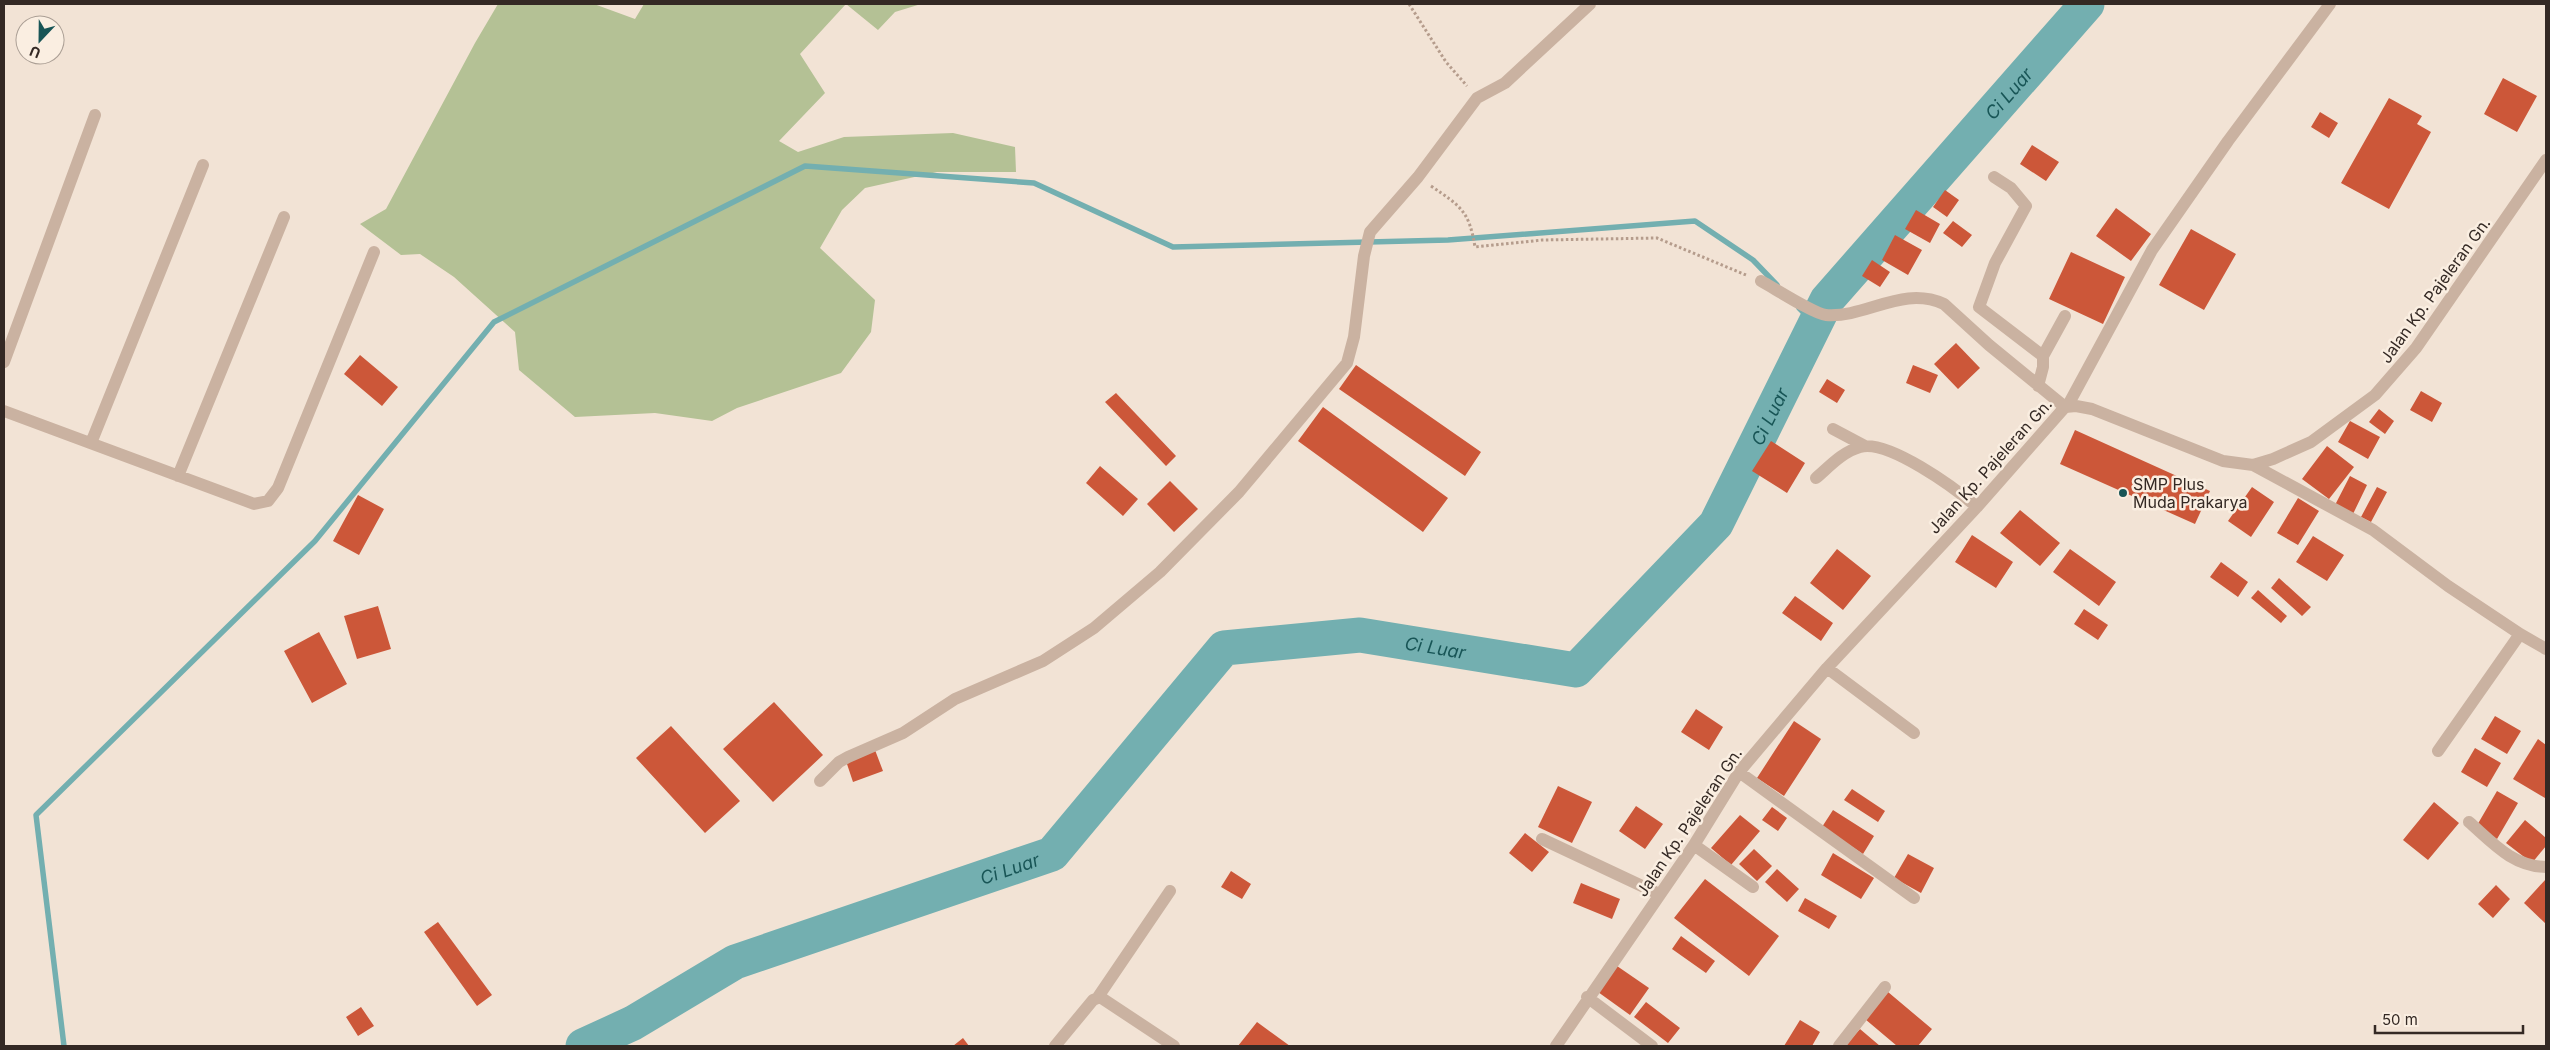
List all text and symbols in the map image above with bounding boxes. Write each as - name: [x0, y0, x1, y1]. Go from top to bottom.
- north arrow: [15, 15, 65, 65]
- text: U: [27, 43, 43, 62]
- water label: Ci Luar: [1980, 62, 2037, 123]
- street label: Jalan Kp. Pajeleran Gn.: [2375, 213, 2495, 367]
- water label: Ci Luar: [1746, 383, 1793, 448]
- street label: Jalan Kp. Pajeleran Gn.: [1924, 394, 2056, 538]
- place label: SMP Plus Muda Prakarya: [2133, 474, 2247, 512]
- marker: SMP Plus Muda Prakarya: [2117, 487, 2129, 499]
- water label: Ci Luar: [1403, 632, 1468, 663]
- street label: Jalan Kp. Pajeleran Gn.: [1632, 744, 1746, 900]
- water label: Ci Luar: [977, 848, 1043, 888]
- scale bar: [2375, 1002, 2522, 1034]
- text: 50 m: [2382, 1010, 2418, 1029]

